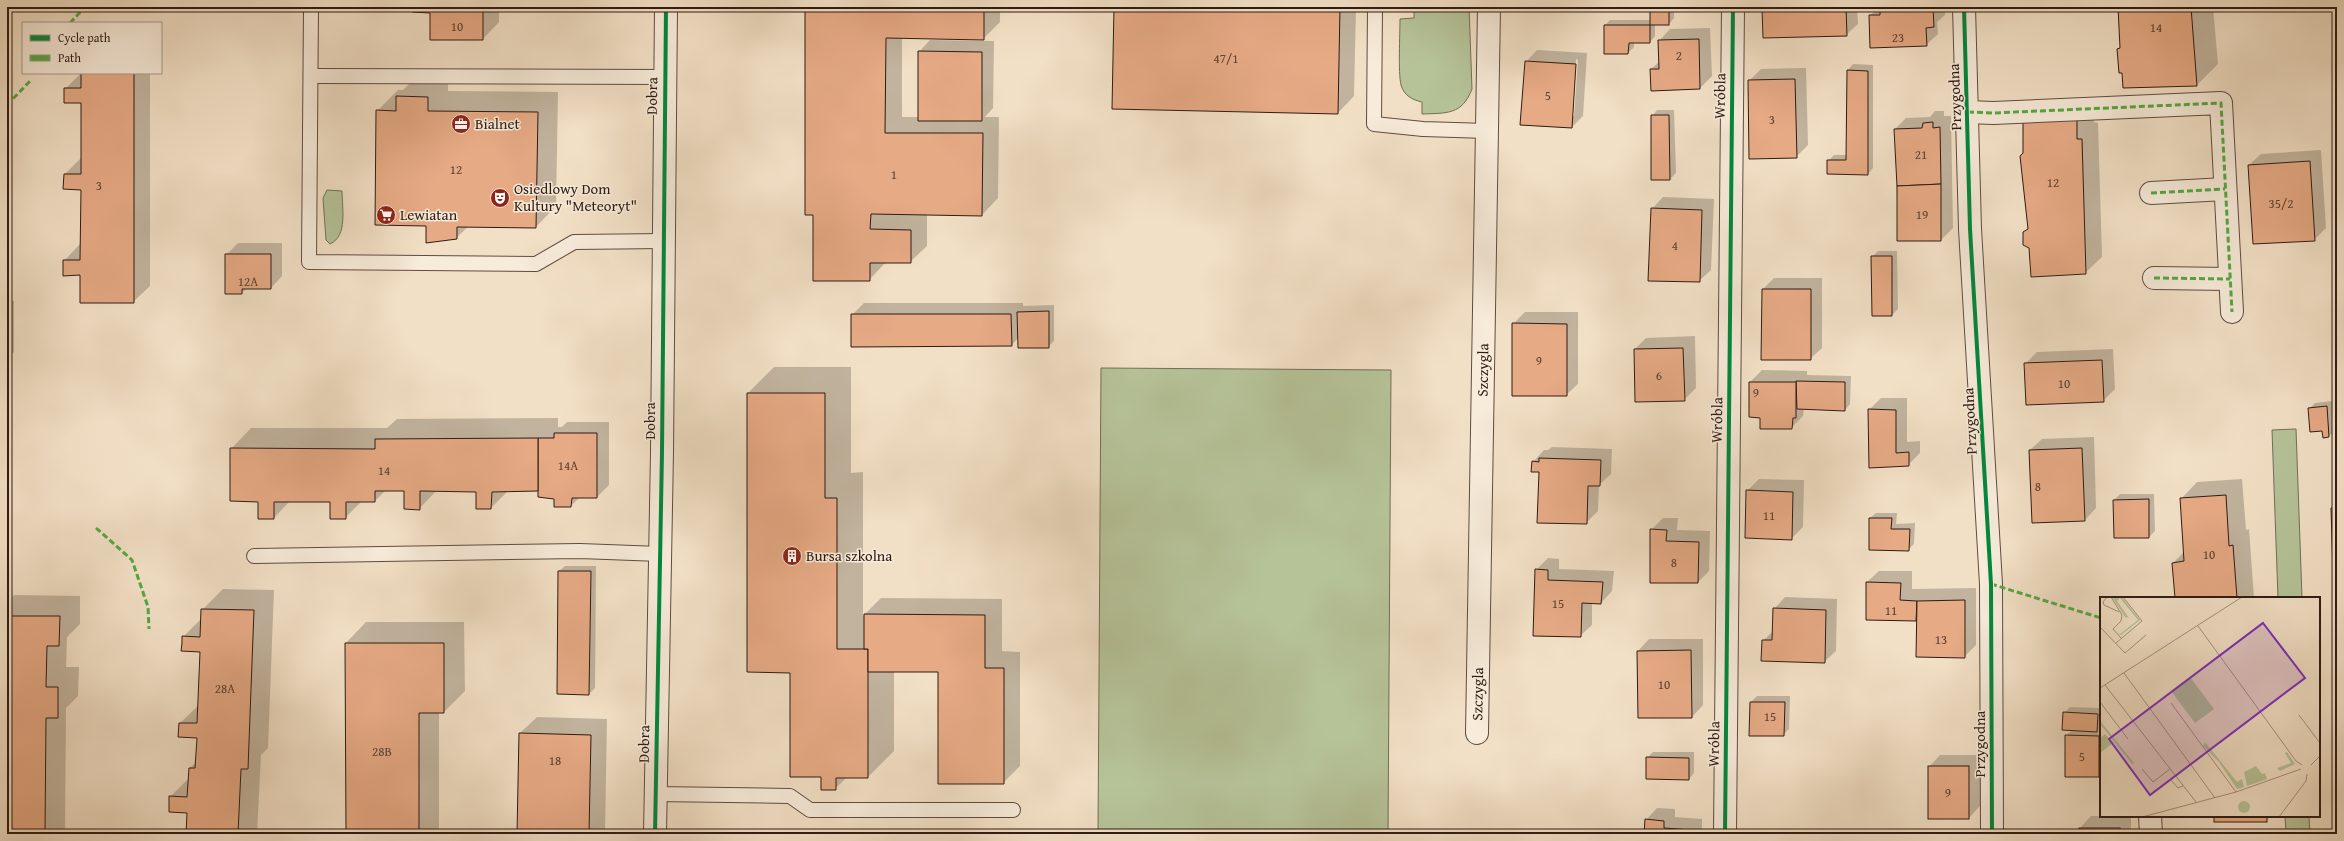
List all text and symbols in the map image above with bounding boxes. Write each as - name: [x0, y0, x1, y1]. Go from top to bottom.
- house number: 10: [451, 17, 463, 36]
- house number: 14: [2150, 18, 2162, 37]
- legend: [22, 22, 162, 74]
- house number: 23: [1892, 28, 1904, 47]
- text: Cycle path: [58, 29, 111, 46]
- house number: 2: [1676, 46, 1682, 65]
- text: Path: [58, 49, 81, 66]
- house number: 47/1: [1214, 49, 1238, 68]
- street label: Przygodna: [1943, 63, 1966, 131]
- street label: Wróbla: [1709, 73, 1730, 119]
- street label: Dobra: [641, 77, 662, 115]
- house number: 5: [1545, 86, 1551, 105]
- house number: 3: [1769, 110, 1775, 129]
- office icon: Bialnet: [450, 113, 472, 135]
- place label: Bialnet: [475, 113, 520, 134]
- house number: 21: [1915, 145, 1927, 164]
- house number: 12: [450, 160, 462, 179]
- house number: 1: [891, 165, 897, 184]
- house number: 12: [2047, 173, 2059, 192]
- house number: 3: [96, 176, 102, 195]
- place label: Osiedlowy Dom Kultury "Meteoryt": [514, 178, 637, 216]
- theatre icon: Osiedlowy Dom Kultury "Meteoryt": [489, 187, 511, 209]
- house number: 35/2: [2269, 194, 2293, 213]
- supermarket icon: Lewiatan: [375, 204, 397, 226]
- place label: Lewiatan: [400, 204, 458, 225]
- house number: 19: [1916, 205, 1928, 224]
- house number: 4: [1672, 236, 1678, 255]
- house number: 12A: [238, 272, 258, 291]
- street label: Szczygla: [1472, 343, 1493, 397]
- house number: 9: [1536, 351, 1542, 370]
- house number: 6: [1656, 366, 1662, 385]
- house number: 10: [2058, 374, 2070, 393]
- house number: 9: [1753, 383, 1759, 402]
- street label: Przygodna: [1957, 387, 1982, 455]
- street label: Wróbla: [1706, 397, 1727, 443]
- street label: Dobra: [639, 402, 660, 440]
- house number: 14A: [558, 456, 578, 475]
- house number: 14: [378, 461, 390, 480]
- house number: 8: [2035, 477, 2041, 496]
- house number: 11: [1763, 506, 1775, 525]
- building icon: Bursa szkolna: [781, 545, 803, 567]
- place label: Bursa szkolna: [806, 545, 892, 566]
- house number: 10: [2203, 545, 2215, 564]
- house number: 8: [1671, 553, 1677, 572]
- house number: 15: [1552, 594, 1564, 613]
- inset map: [2100, 597, 2320, 817]
- house number: 11: [1885, 601, 1897, 620]
- house number: 13: [1935, 630, 1947, 649]
- street label: Szczygla: [1466, 667, 1488, 721]
- house number: 10: [1658, 675, 1670, 694]
- house number: 28A: [215, 679, 235, 698]
- house number: 15: [1764, 707, 1776, 726]
- street label: Przygodna: [1969, 711, 1990, 777]
- street label: Wróbla: [1703, 721, 1724, 767]
- street label: Dobra: [633, 725, 654, 763]
- house number: 28B: [372, 742, 392, 761]
- house number: 5: [2079, 747, 2085, 766]
- house number: 18: [549, 751, 561, 770]
- house number: 9: [1945, 783, 1951, 802]

